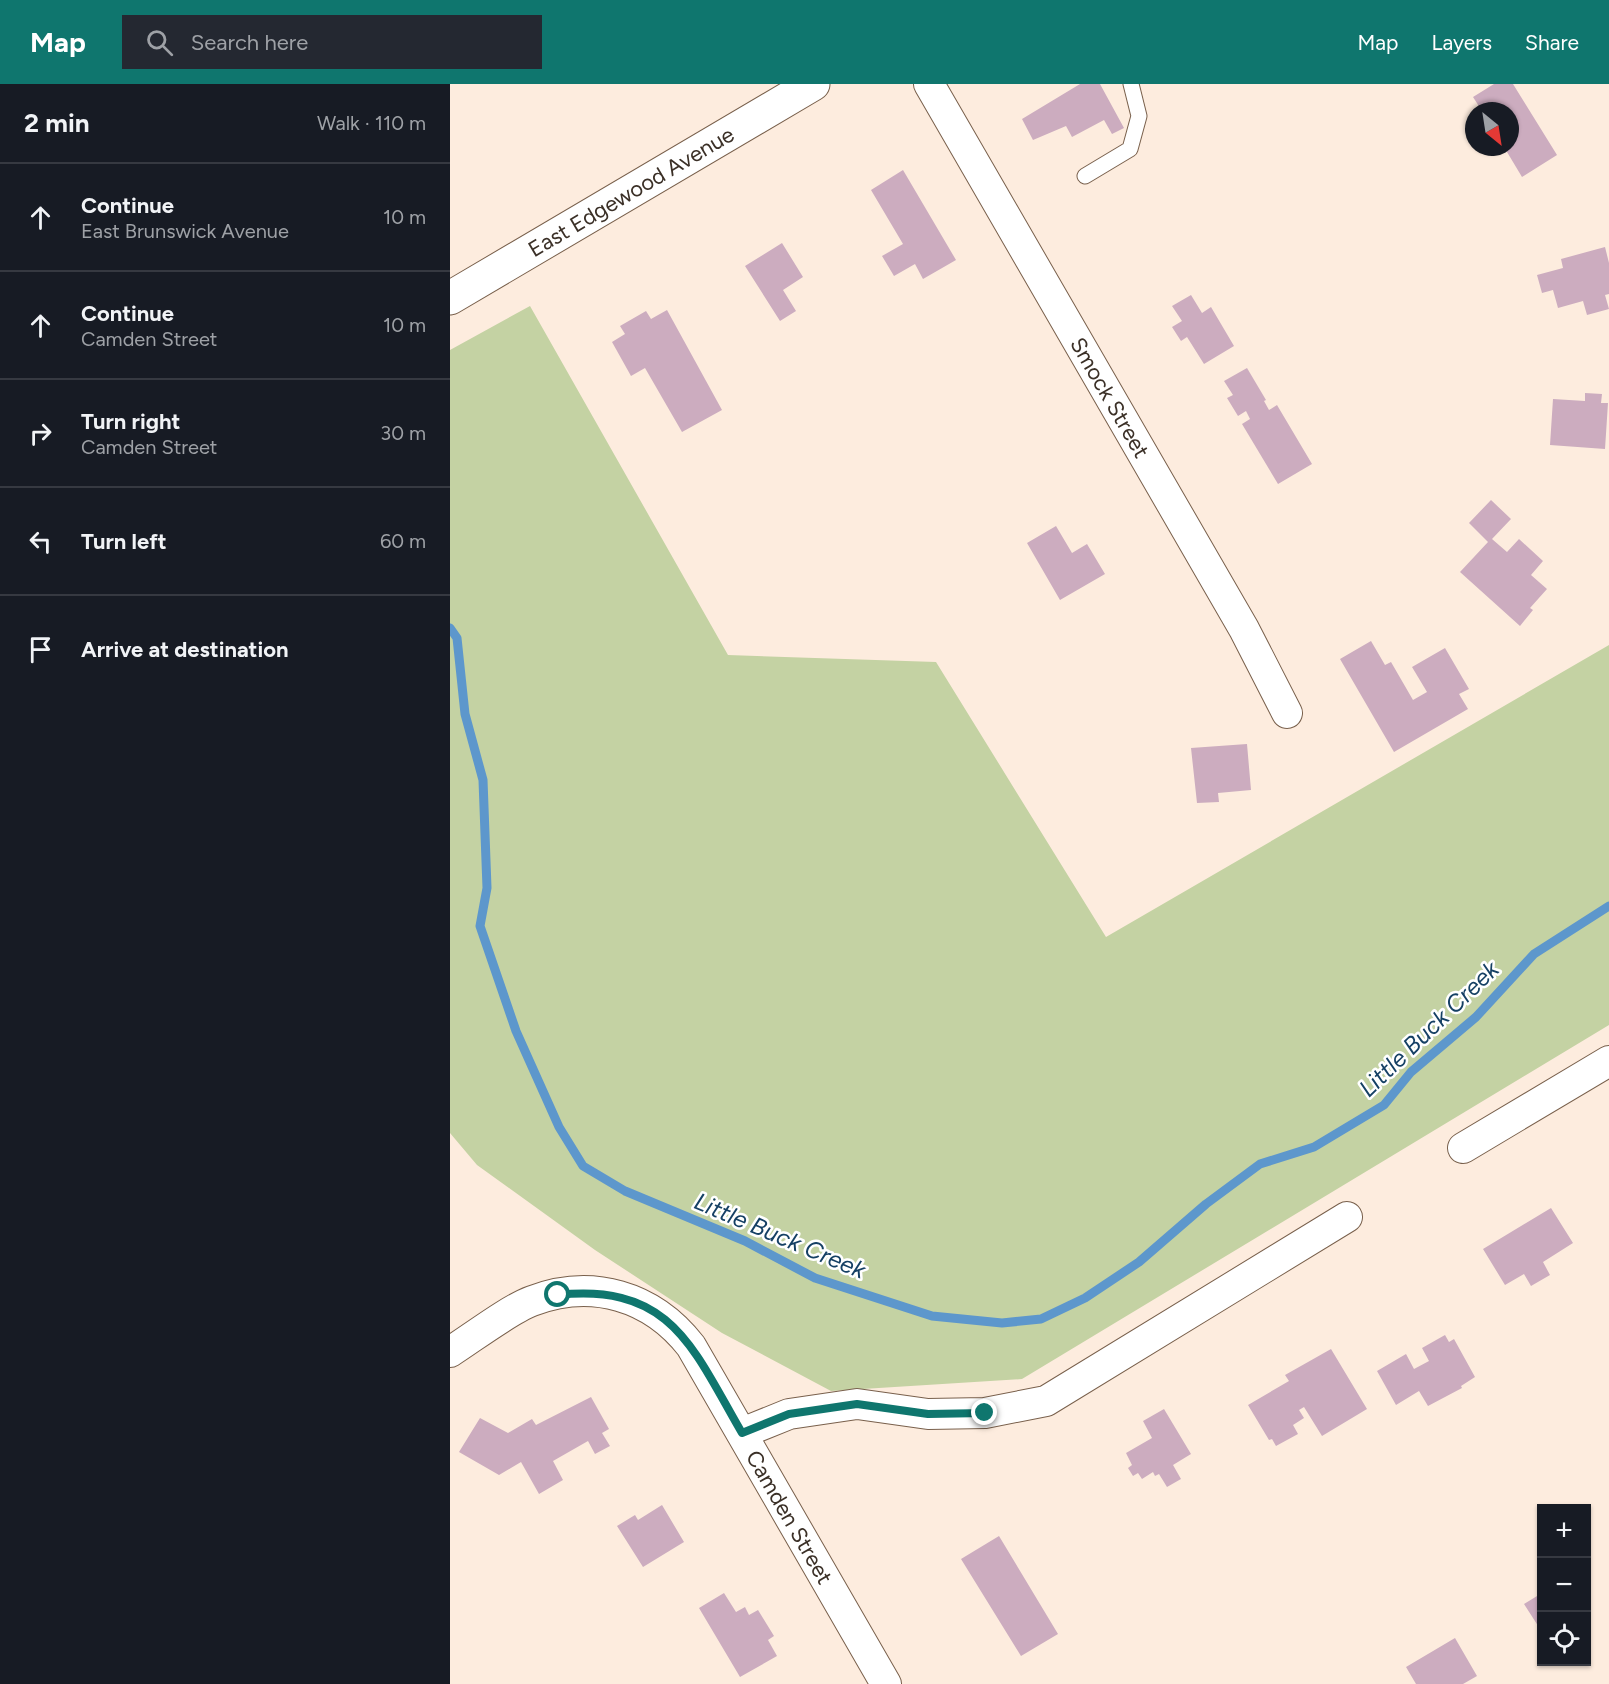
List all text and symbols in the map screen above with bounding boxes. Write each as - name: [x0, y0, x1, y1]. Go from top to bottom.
- search box: [122, 15, 542, 69]
- text: Map: [30, 25, 86, 59]
- icon: search: [143, 26, 176, 59]
- text: Search here: [191, 29, 308, 56]
- text: Map: [1358, 30, 1398, 55]
- text: Layers: [1431, 30, 1492, 55]
- text: Share: [1525, 30, 1579, 55]
- north arrow: [1465, 102, 1519, 156]
- text: 2 min: [24, 107, 90, 139]
- text: Walk · 110 m: [317, 111, 426, 135]
- street label: East Edgewood Avenue: [523, 121, 739, 263]
- text: Continue: [81, 192, 174, 219]
- icon: ahead: [24, 201, 57, 234]
- text: 10 m: [383, 205, 426, 229]
- text: East Brunswick Avenue: [81, 219, 289, 243]
- text: Continue: [81, 300, 174, 327]
- icon: ahead: [24, 309, 57, 342]
- text: 10 m: [383, 313, 426, 337]
- text: Camden Street: [81, 327, 217, 351]
- street label: Smock Street: [1064, 333, 1155, 463]
- text: Turn right: [81, 408, 180, 435]
- icon: right: [24, 417, 57, 450]
- text: 30 m: [380, 421, 426, 445]
- text: Camden Street: [81, 435, 217, 459]
- icon: left: [24, 525, 57, 558]
- text: Turn left: [81, 528, 167, 555]
- text: 60 m: [380, 529, 426, 553]
- icon: arrive: [24, 633, 57, 666]
- text: Arrive at destination: [81, 636, 289, 663]
- water label: Little Buck Creek: [1353, 954, 1506, 1103]
- water label: Little Buck Creek: [690, 1186, 871, 1285]
- route start: [544, 1281, 570, 1307]
- route end: [971, 1399, 997, 1425]
- street label: Camden Street: [740, 1446, 838, 1589]
- map controls: [1537, 1504, 1591, 1666]
- button: +: [1537, 1504, 1591, 1558]
- button: −: [1537, 1558, 1591, 1612]
- button: locate: [1537, 1612, 1591, 1666]

